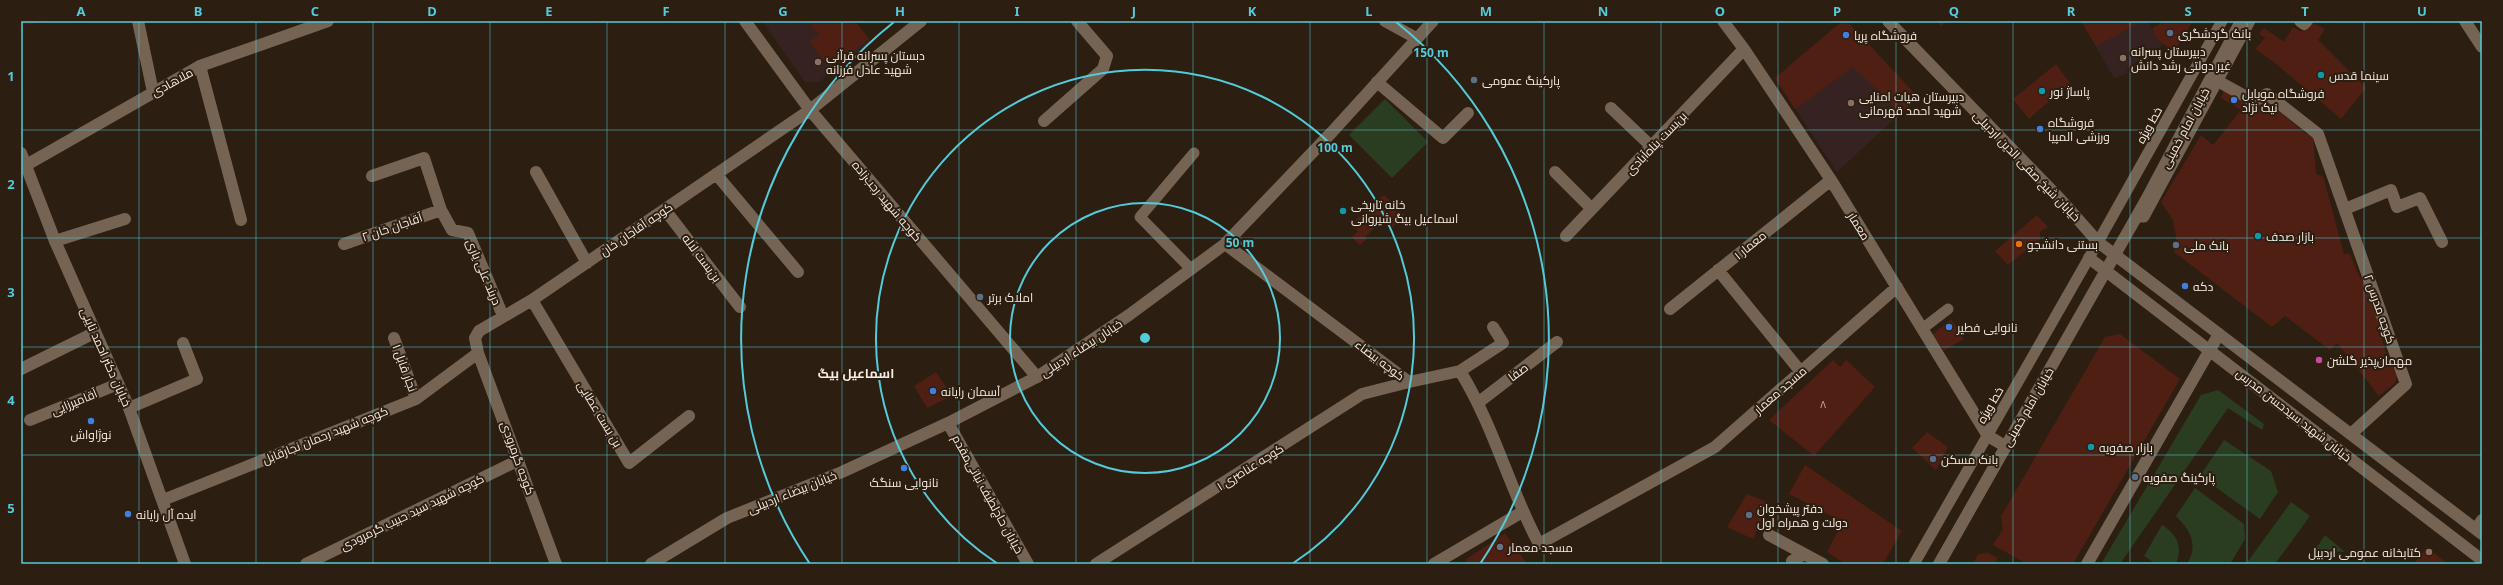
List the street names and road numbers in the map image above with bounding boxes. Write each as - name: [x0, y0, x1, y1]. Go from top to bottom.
- street label: ملاهادی: [148, 64, 196, 100]
- street label: خیابان امام خمینی: [2157, 85, 2213, 171]
- street label: خط ویژه: [2132, 104, 2166, 146]
- street label: خیابان شیخ صفی الدین اردبیلی: [1970, 107, 2084, 225]
- street label: بن‌بست پناه‌آبادی: [1621, 108, 1691, 179]
- street label: کوچه شهید رجب‌زاده: [847, 157, 926, 246]
- street label: کوچه آقاجان خان: [596, 198, 676, 261]
- street label: آقاجان خان ۲: [359, 208, 425, 245]
- street label: معمار: [1843, 208, 1874, 243]
- street label: معمار ۱: [1730, 227, 1770, 263]
- street label: بن‌بست لاله: [678, 231, 726, 285]
- street label: دربند علی یاری: [462, 236, 506, 308]
- street label: کوچه مدرس ۲: [2359, 272, 2400, 346]
- street label: خیابان دکتر احمد نایبی: [77, 305, 135, 409]
- street label: خیابان بیضاء اردبیلی: [1037, 315, 1125, 381]
- street label: کوچه بیضاء: [1351, 336, 1408, 385]
- street label: نجار قابل ۱: [389, 342, 421, 394]
- street label: صفا: [1504, 359, 1532, 385]
- street label: مسجد معمار: [1749, 362, 1810, 418]
- street label: خیابان امام خمینی: [1998, 364, 2058, 450]
- street label: خیابان شهید سیدحسن مدرس: [2233, 364, 2355, 466]
- street label: بن بست عطایی: [574, 378, 626, 450]
- street label: آقامیرزایی: [48, 384, 101, 419]
- street label: خط ویژه: [1973, 384, 2007, 426]
- street label: کوچه شهید رحمان نجارقابل: [260, 402, 391, 469]
- street label: کوچه گرمرودی: [496, 419, 539, 498]
- street label: خیابان حاج‌لطیف نباتی‌مقدم: [948, 431, 1028, 557]
- street label: کوچه عناصری ۱: [1213, 440, 1287, 495]
- street label: خیابان بیضاء اردبیلی: [745, 466, 839, 518]
- street label: کوچه شهید سید حبیب گرمرودی: [337, 470, 487, 555]

